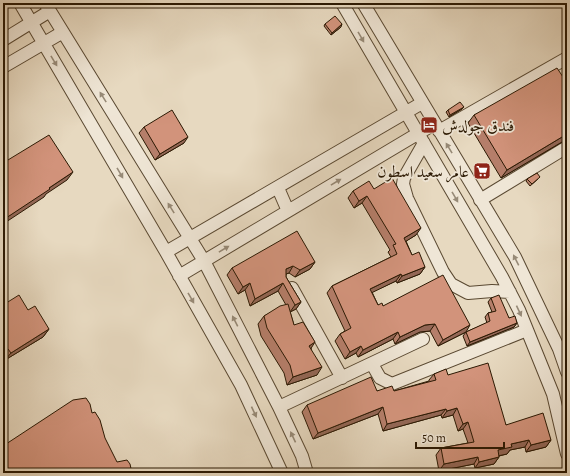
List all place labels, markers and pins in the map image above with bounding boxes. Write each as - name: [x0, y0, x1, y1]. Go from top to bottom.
- hotel icon: فندق جولدش: [419, 115, 439, 135]
- place label: فندق جولدش: [442, 115, 514, 137]
- place label: عامر سعيد اسطون: [377, 161, 469, 183]
- supermarket icon: عامر سعيد اسطون: [472, 161, 492, 181]

